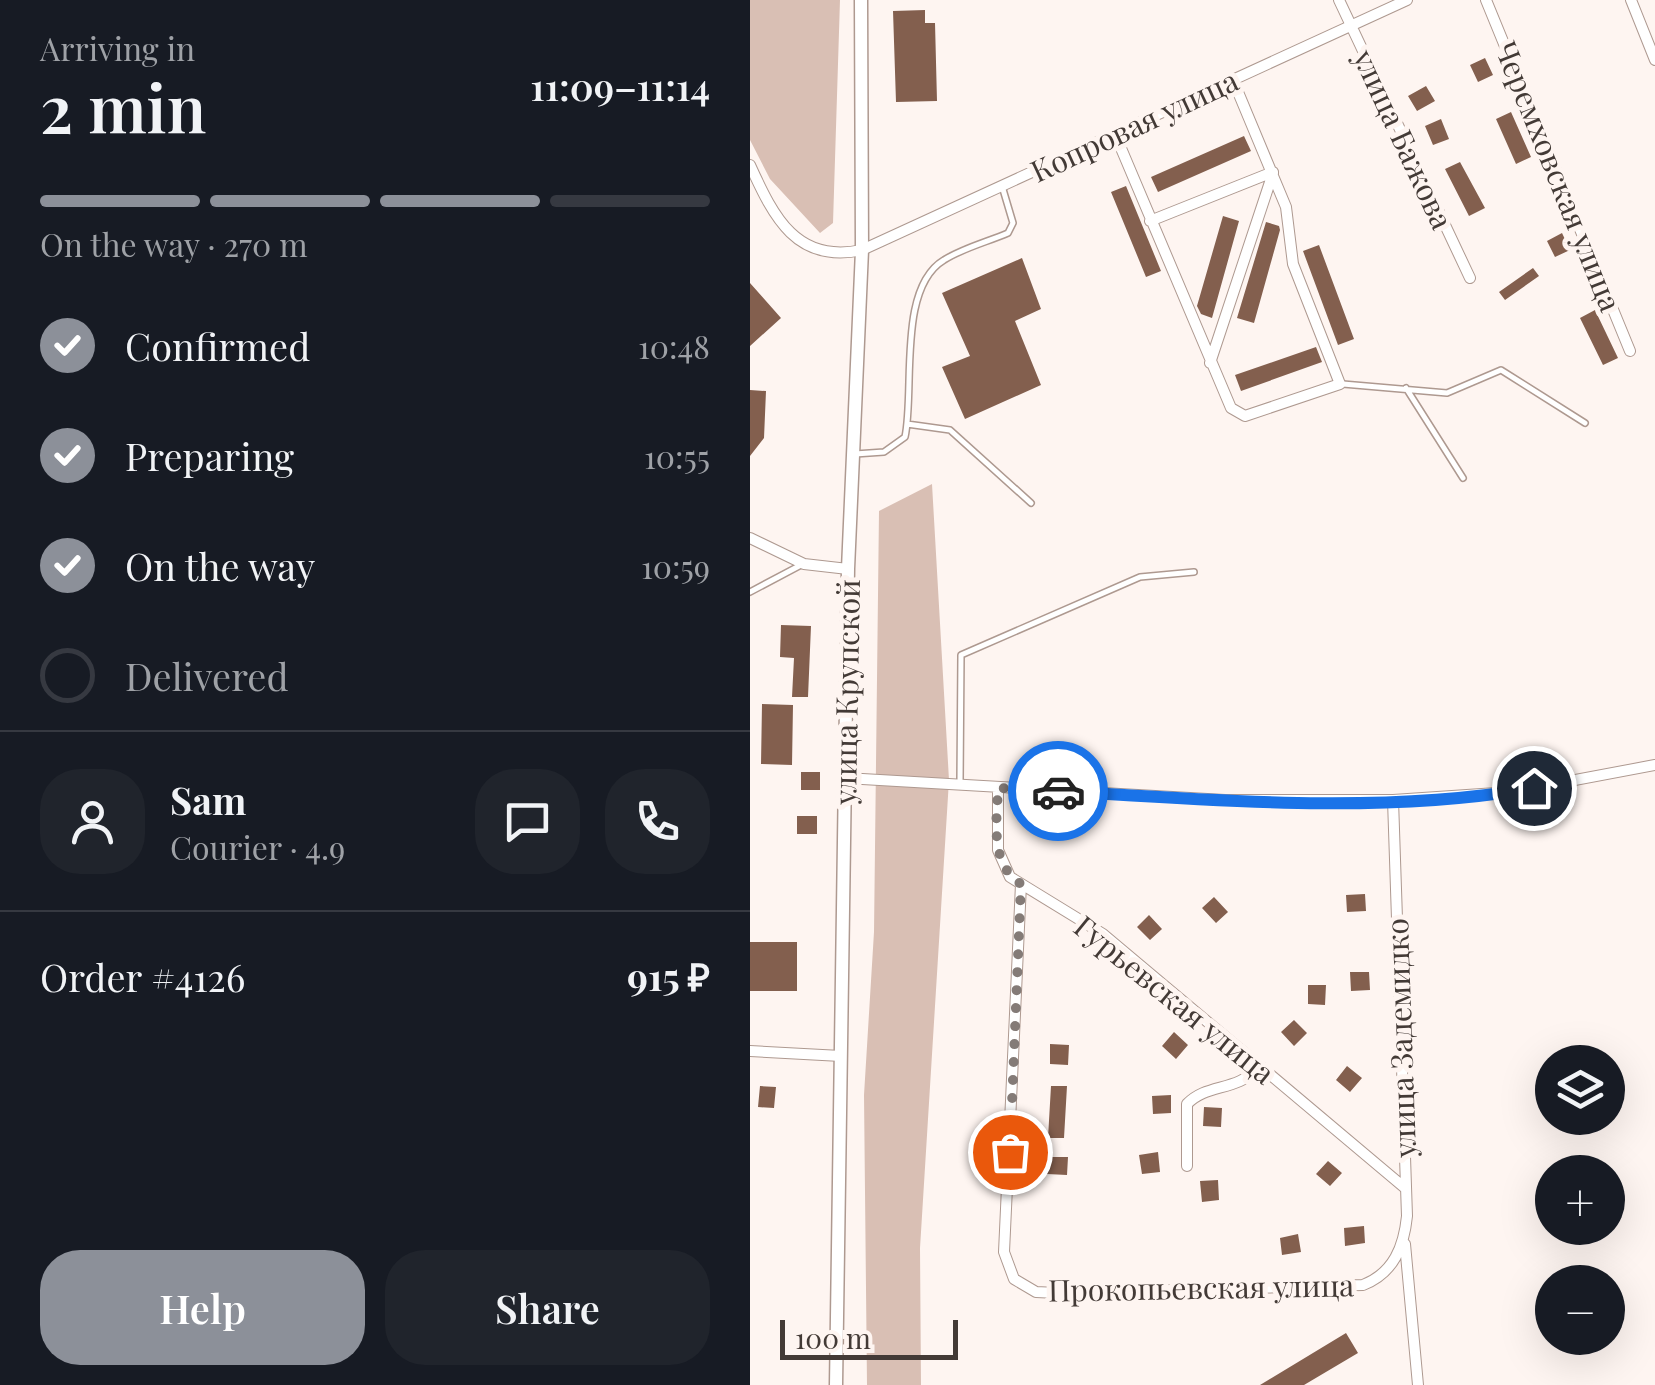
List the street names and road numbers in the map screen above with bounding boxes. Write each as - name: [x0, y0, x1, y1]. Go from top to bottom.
- street label: Черемховская улица: [1487, 35, 1631, 317]
- street label: улица Бажова: [1344, 42, 1463, 235]
- street label: Копровая улица: [1024, 59, 1244, 191]
- street label: улица Крупской: [824, 579, 868, 806]
- street label: Гурьевская улица: [1066, 906, 1284, 1092]
- street label: улица Задемидко: [1376, 918, 1424, 1159]
- street label: Прокопьевская улица: [1048, 1264, 1354, 1310]

